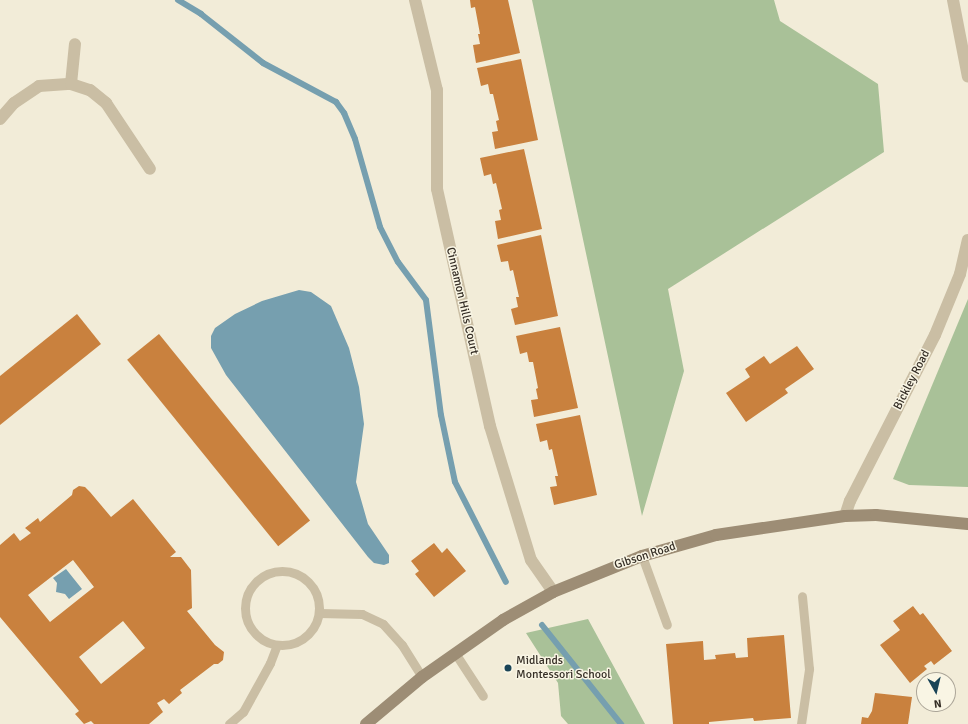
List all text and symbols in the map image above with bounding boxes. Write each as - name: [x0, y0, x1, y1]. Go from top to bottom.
- street label: Cinnamon Hills Court: [443, 246, 481, 356]
- street label: Bickley Road: [891, 348, 933, 412]
- street label: Gibson Road: [613, 539, 677, 573]
- place label: Midlands Montessori School: [516, 654, 611, 682]
- marker: Midlands Montessori School: [503, 663, 513, 673]
- north arrow: [916, 672, 956, 712]
- text: N: [933, 696, 942, 710]

